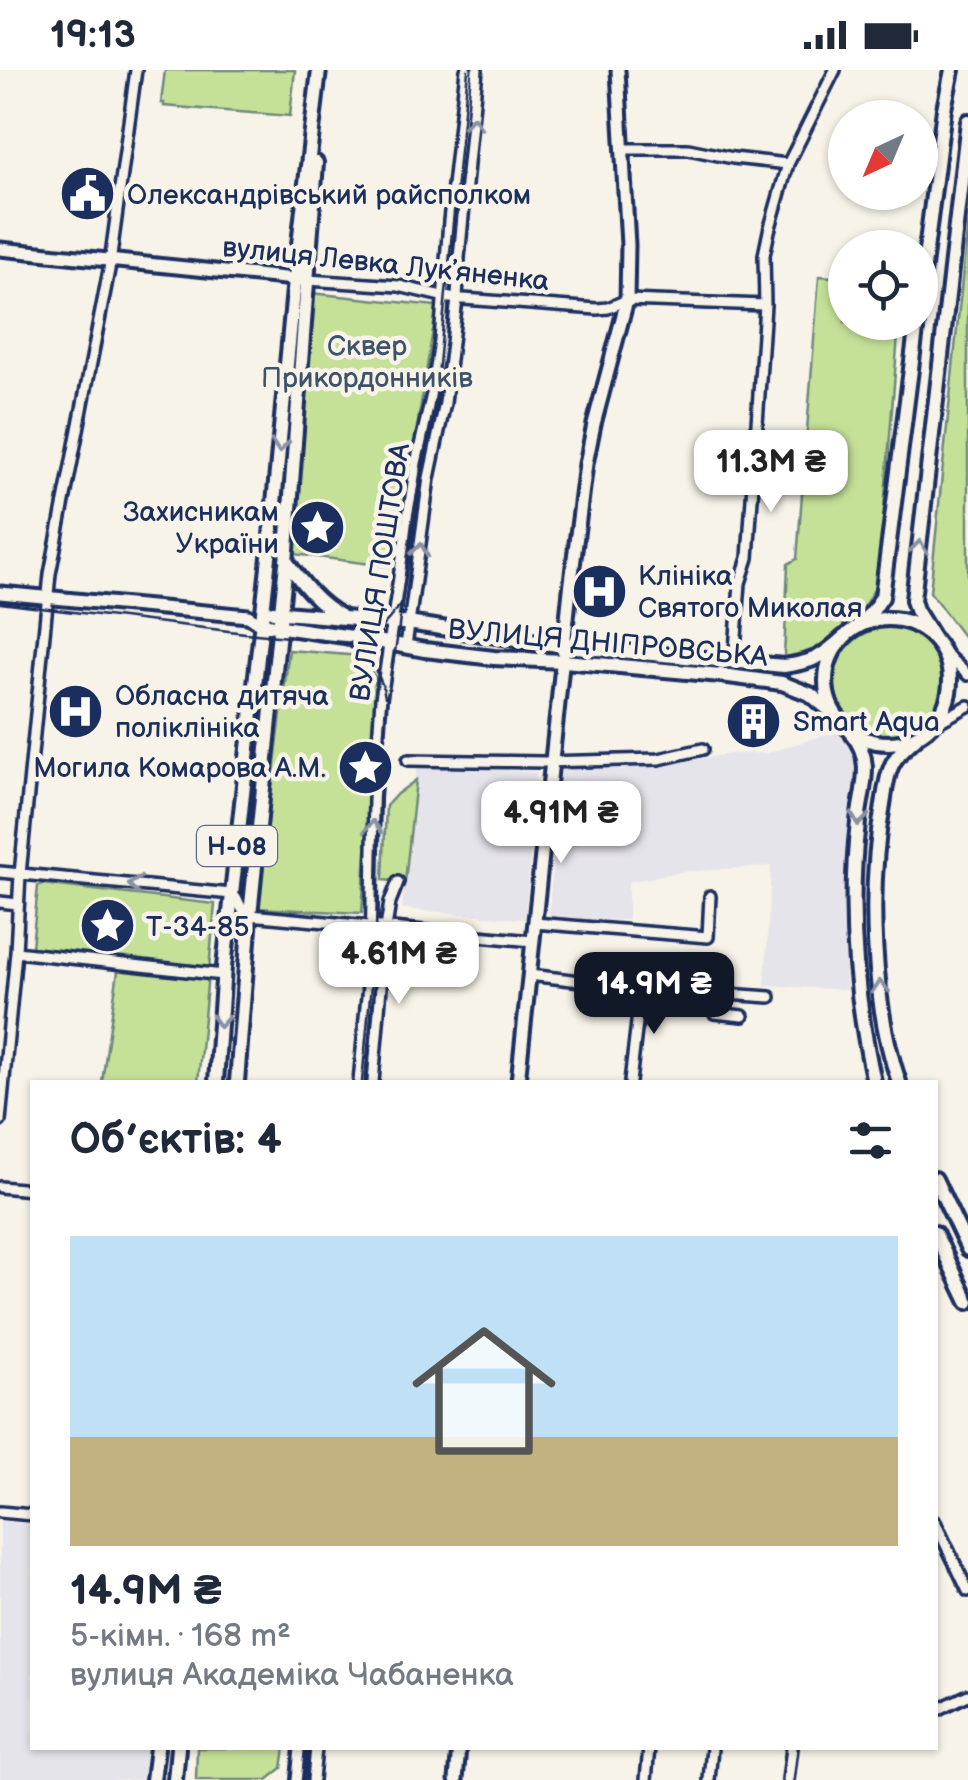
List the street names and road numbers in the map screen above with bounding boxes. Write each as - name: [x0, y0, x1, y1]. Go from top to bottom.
- street label: вулиця Левка Лукʼяненка: [221, 231, 551, 298]
- street label: ВУЛИЦЯ ПОШТОВА: [344, 440, 417, 704]
- street label: ВУЛИЦЯ ДНІПРОВСЬКА: [447, 613, 770, 674]
- road number: Н-08: [197, 826, 277, 866]

